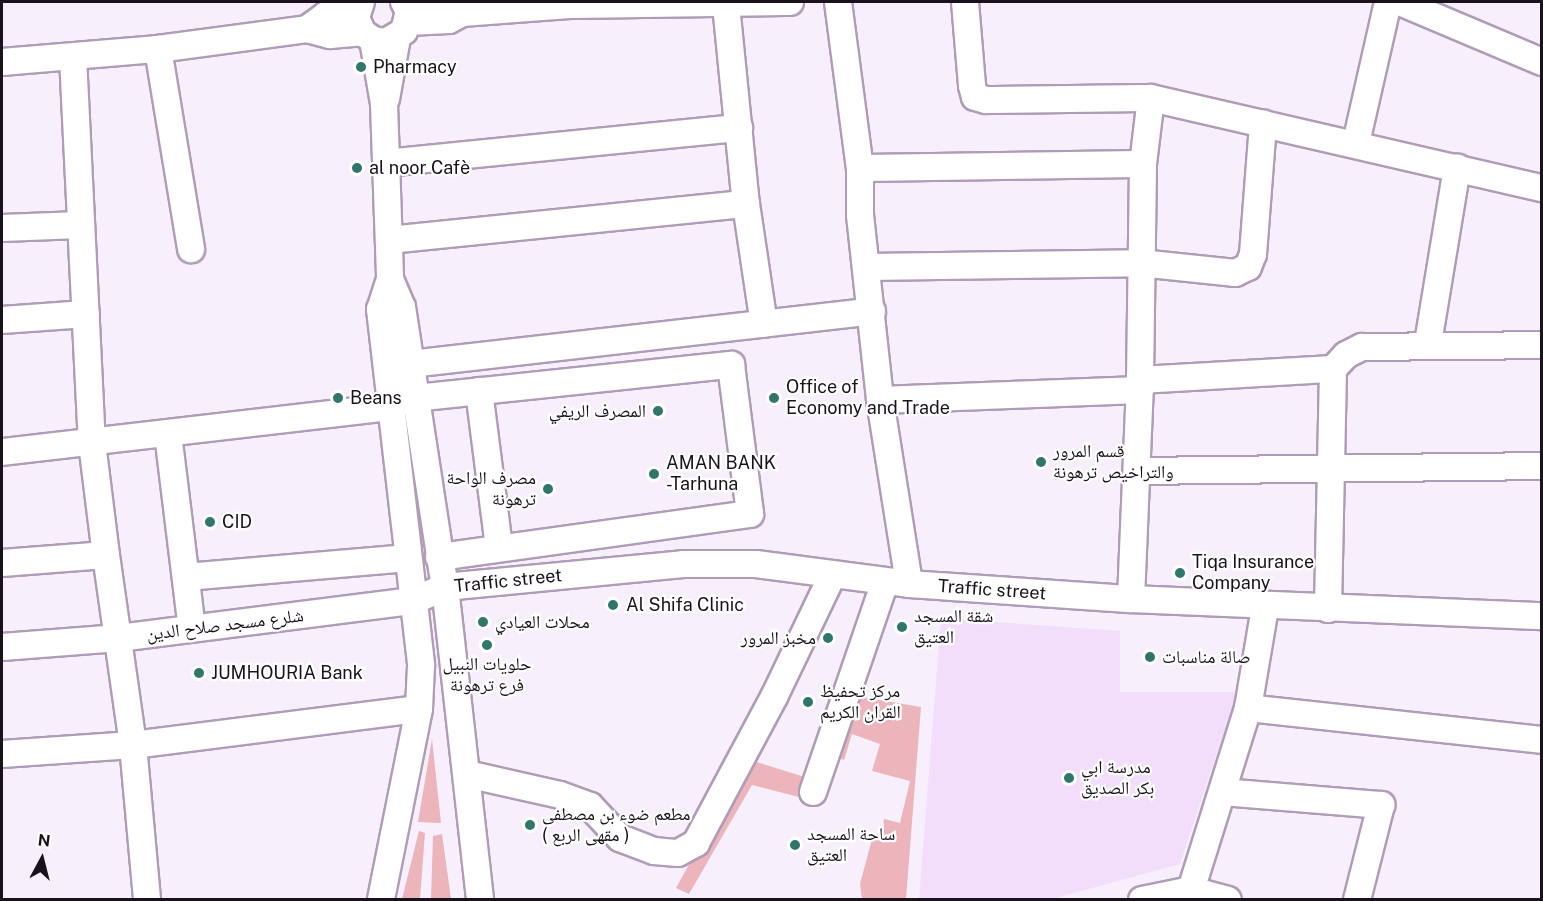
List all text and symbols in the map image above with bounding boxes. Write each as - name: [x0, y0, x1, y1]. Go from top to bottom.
- place label: Pharmacy: [373, 56, 457, 78]
- marker: Pharmacy: [354, 60, 368, 74]
- place label: al noor Cafè: [369, 157, 470, 179]
- marker: al noor Cafè: [350, 161, 364, 175]
- place label: Office of Economy and Trade: [786, 377, 950, 420]
- place label: Beans: [350, 387, 402, 409]
- marker: Beans: [331, 391, 345, 405]
- marker: Office of Economy and Trade: [767, 391, 781, 405]
- place label: المصرف الريفي: [549, 400, 646, 422]
- marker: المصرف الريفي: [651, 404, 665, 418]
- place label: قسم المرور والتراخيص ترهونة: [1053, 441, 1174, 484]
- place label: AMAN BANK -Tarhuna: [666, 453, 776, 496]
- marker: قسم المرور والتراخيص ترهونة: [1034, 455, 1048, 469]
- marker: AMAN BANK -Tarhuna: [647, 467, 661, 481]
- place label: مصرف الواحة ترهونة: [446, 468, 536, 510]
- marker: مصرف الواحة ترهونة: [541, 482, 555, 496]
- place label: CID: [222, 511, 252, 533]
- marker: CID: [203, 515, 217, 529]
- place label: Tiqa Insurance Company: [1192, 552, 1314, 594]
- street label: Traffic street: [453, 565, 563, 597]
- marker: Tiqa Insurance Company: [1173, 566, 1187, 580]
- street label: Traffic street: [937, 575, 1047, 605]
- place label: Al Shifa Clinic: [626, 594, 744, 616]
- marker: Al Shifa Clinic: [604, 596, 622, 614]
- street label: شلرع مسجد صلاح الدين: [145, 605, 305, 645]
- place label: شقة المسجد العتيق: [914, 606, 993, 648]
- place label: محلات العيادي: [495, 611, 590, 633]
- marker: محلات العيادي: [476, 615, 490, 629]
- marker: شقة المسجد العتيق: [895, 620, 909, 634]
- place label: مخبز المرور: [741, 627, 816, 649]
- marker: مخبز المرور: [821, 631, 835, 645]
- marker: حلويات النبيل فرع ترهونة: [480, 638, 494, 652]
- place label: صالة مناسبات: [1162, 646, 1251, 668]
- marker: صالة مناسبات: [1143, 650, 1157, 664]
- place label: حلويات النبيل فرع ترهونة: [442, 654, 532, 696]
- place label: JUMHOURIA Bank: [211, 662, 363, 684]
- marker: JUMHOURIA Bank: [192, 666, 206, 680]
- place label: مركز تحفيظ القران الكريم: [820, 681, 901, 724]
- marker: مركز تحفيظ القران الكريم: [801, 695, 815, 709]
- place label: مدرسة ابي بكر الصديق: [1081, 757, 1154, 800]
- marker: مدرسة ابي بكر الصديق: [1062, 771, 1076, 785]
- place label: مطعم ضوء بن مصطفى ( مقهى الربع ): [542, 804, 690, 846]
- marker: مطعم ضوء بن مصطفى ( مقهى الربع ): [523, 818, 537, 832]
- place label: ساحة المسجد العتيق: [807, 824, 895, 866]
- north arrow: [12, 829, 72, 889]
- text: N: [37, 830, 52, 851]
- marker: ساحة المسجد العتيق: [788, 838, 802, 852]

